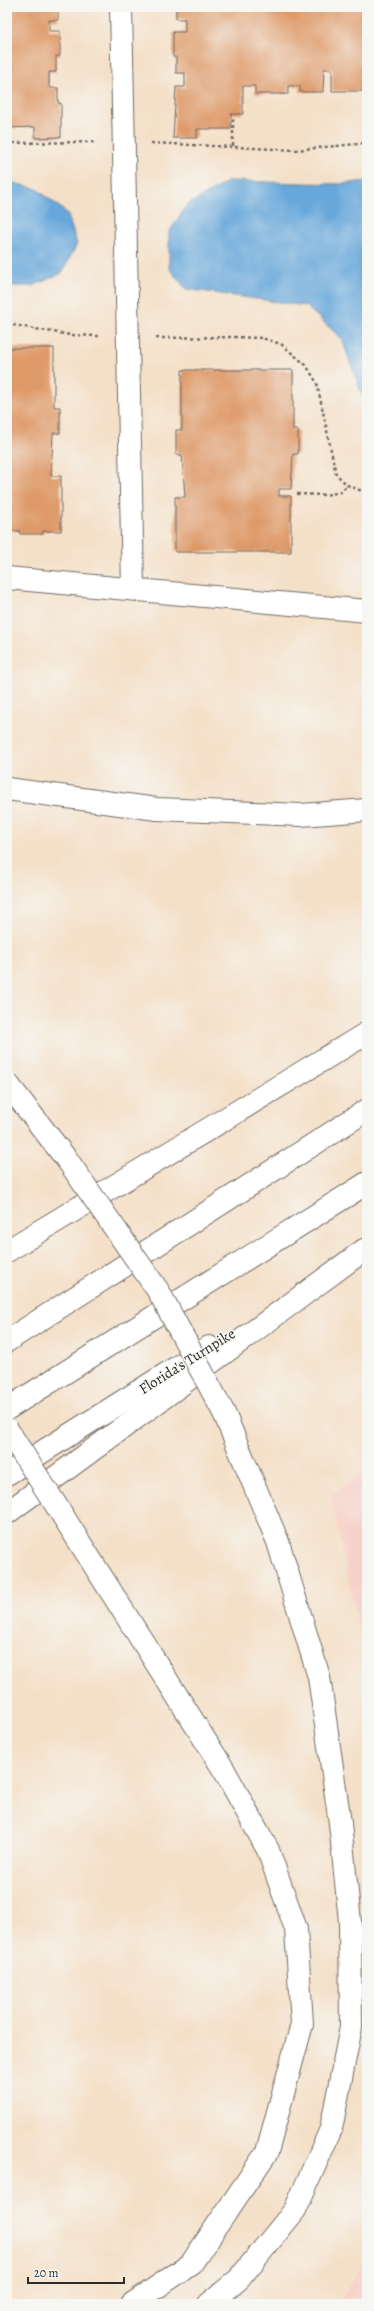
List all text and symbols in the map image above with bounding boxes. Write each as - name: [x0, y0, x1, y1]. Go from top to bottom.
- street label: Florida's Turnpike: [135, 1323, 239, 1399]
- scale bar: [28, 2259, 124, 2285]
- text: 20 m: [34, 2265, 58, 2281]

